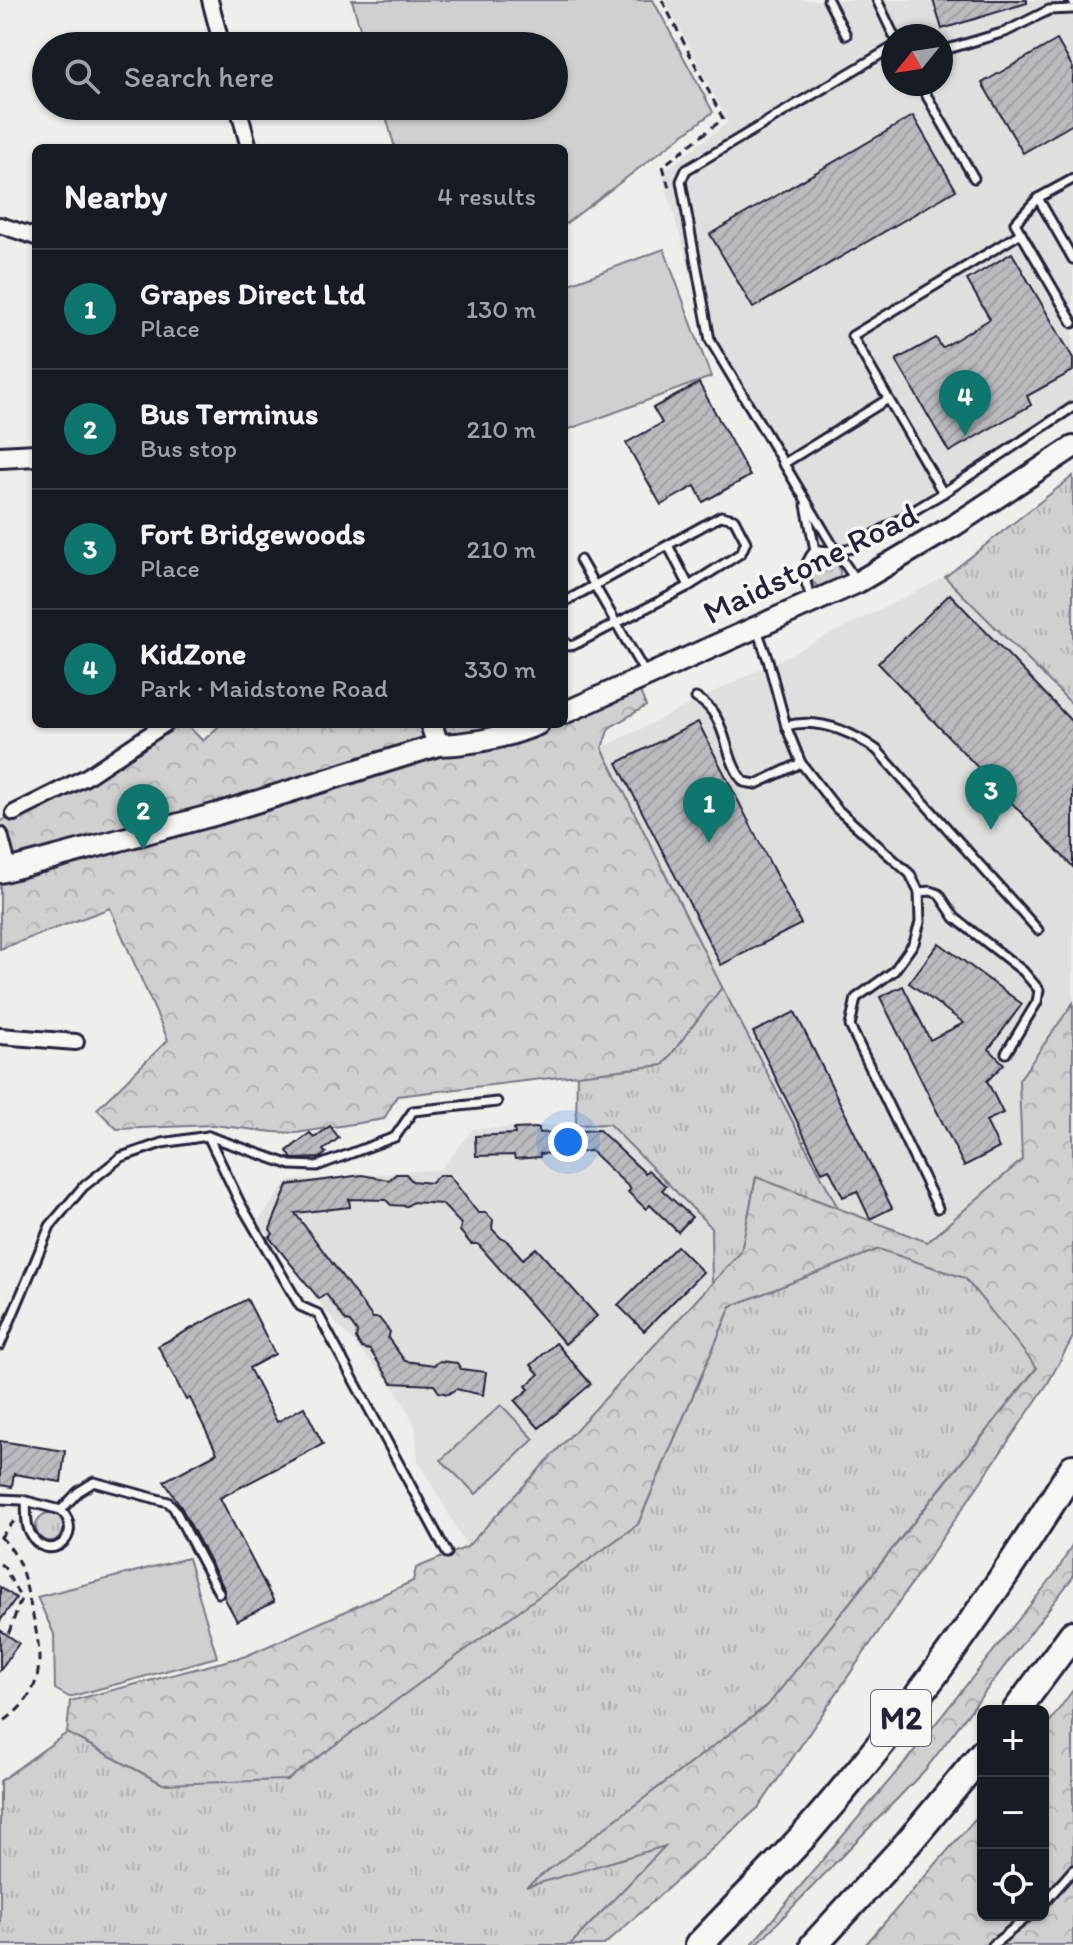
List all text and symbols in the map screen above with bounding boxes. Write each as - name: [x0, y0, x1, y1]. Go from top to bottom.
- north arrow: [881, 24, 953, 96]
- search box: [32, 32, 568, 120]
- icon: search: [60, 54, 104, 98]
- text: Search here: [124, 58, 274, 95]
- text: Nearby: [64, 176, 167, 217]
- text: 4 results: [437, 180, 536, 212]
- text: Grapes Direct Ltd: [140, 275, 365, 312]
- text: 1: [84, 293, 96, 325]
- text: 130 m: [466, 293, 536, 325]
- text: Place: [140, 312, 200, 344]
- pin: 4: [939, 370, 991, 436]
- text: Bus Terminus: [140, 395, 318, 432]
- text: 2: [83, 413, 97, 445]
- text: 210 m: [467, 413, 536, 445]
- text: Bus stop: [140, 432, 237, 464]
- street label: Maidstone Road: [696, 494, 924, 633]
- text: Fort Bridgewoods: [140, 515, 365, 552]
- text: 3: [83, 533, 97, 565]
- text: 210 m: [467, 533, 536, 565]
- text: Place: [140, 552, 200, 584]
- text: KidZone: [140, 635, 246, 672]
- text: 4: [82, 653, 98, 685]
- text: 330 m: [464, 653, 536, 685]
- text: Park · Maidstone Road: [140, 672, 388, 704]
- pin: 3: [965, 764, 1017, 830]
- pin: 1: [683, 777, 735, 843]
- pin: 2: [117, 784, 169, 850]
- your location: [548, 1122, 588, 1162]
- road number: M2: [871, 1690, 931, 1746]
- map controls: [977, 1705, 1049, 1921]
- button: +: [977, 1705, 1049, 1777]
- button: −: [977, 1777, 1049, 1849]
- button: locate: [977, 1849, 1049, 1921]

